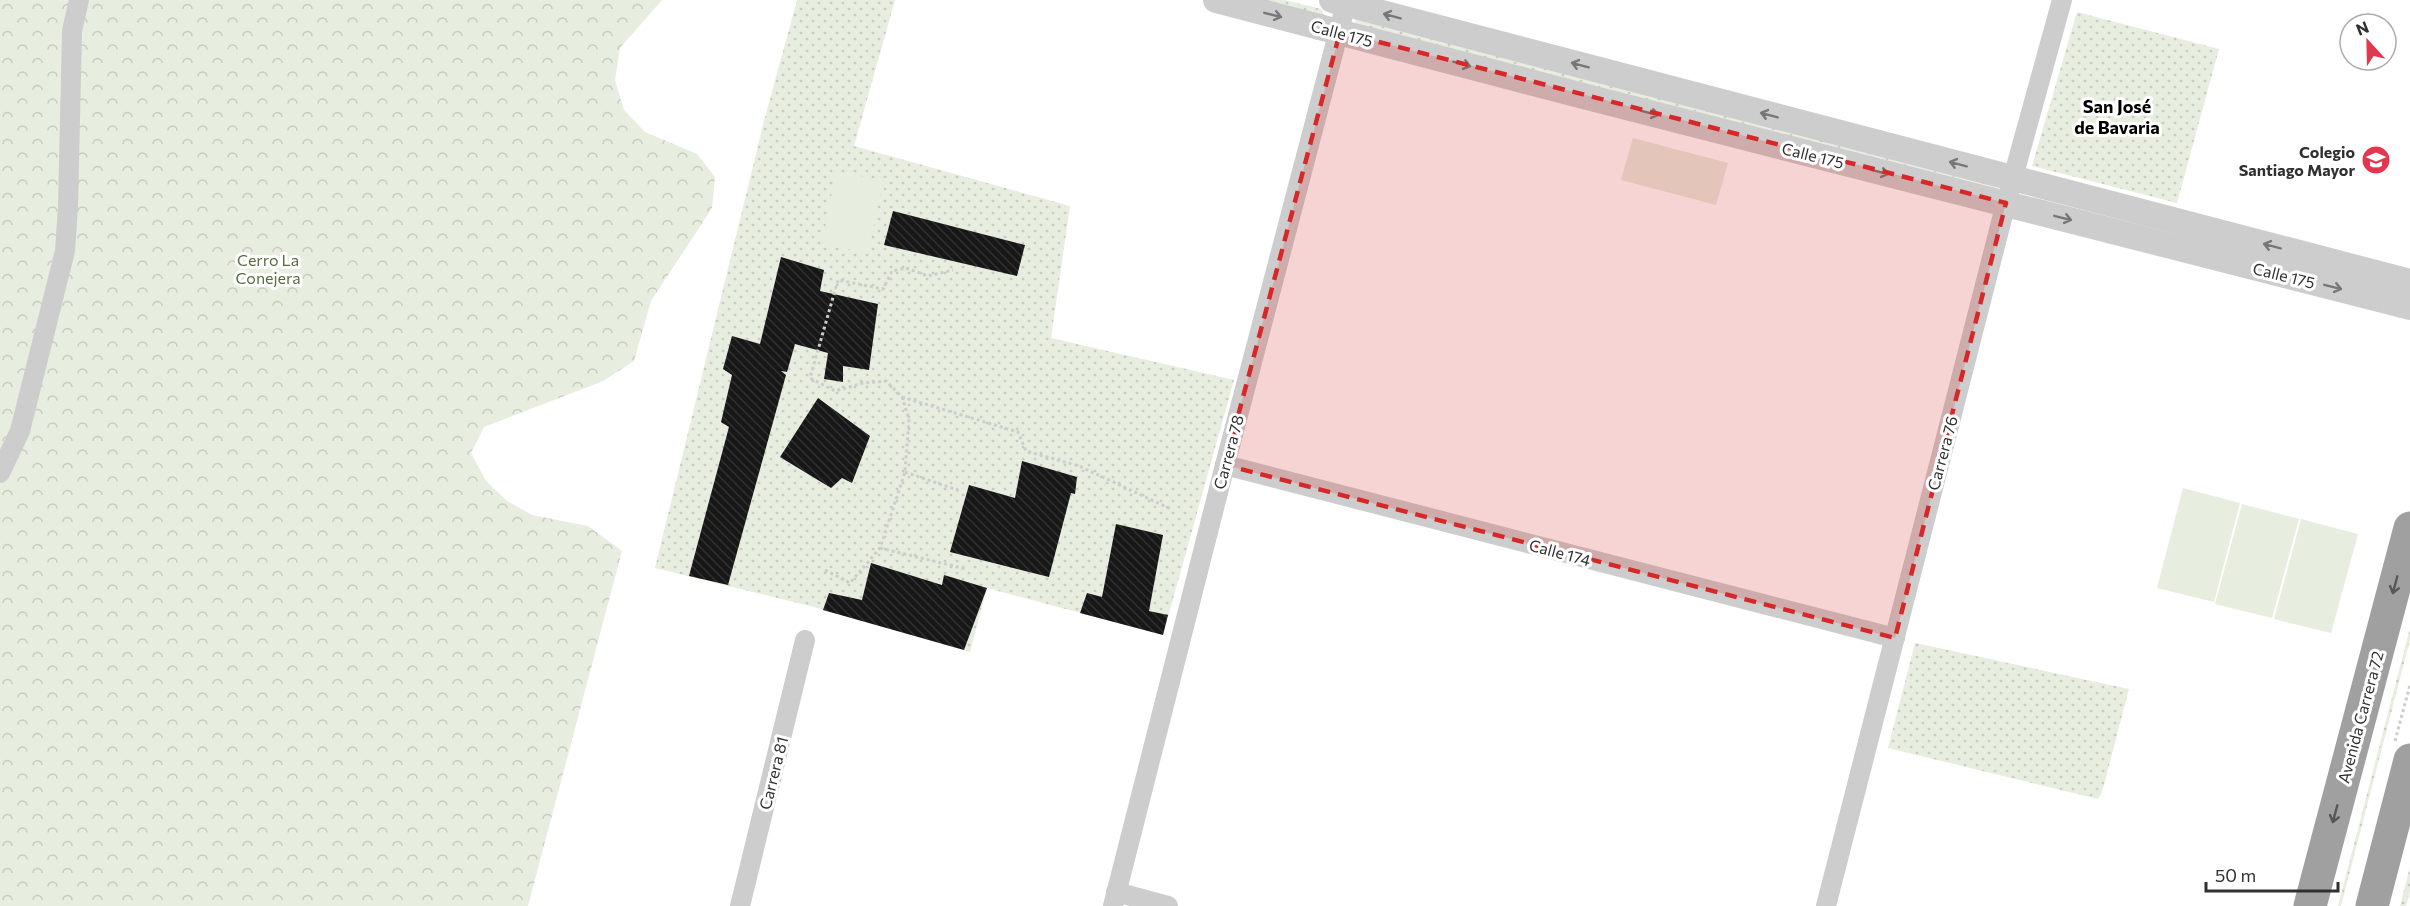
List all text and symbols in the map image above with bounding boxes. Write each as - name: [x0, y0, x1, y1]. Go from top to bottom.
- one-way arrow: [1263, 9, 1282, 21]
- one-way arrow: [1383, 10, 1402, 21]
- north arrow: [2338, 12, 2398, 72]
- street label: Calle 175: [1309, 16, 1375, 50]
- text: N: [2353, 17, 2371, 39]
- one-way arrow: [1452, 59, 1471, 70]
- one-way arrow: [1571, 59, 1590, 71]
- district label: San José de Bavaria: [2074, 95, 2160, 138]
- one-way arrow: [1640, 108, 1659, 120]
- one-way arrow: [1760, 108, 1779, 120]
- street label: Calle 175: [1780, 138, 1846, 172]
- place label: Colegio Santiago Mayor: [2239, 142, 2355, 179]
- school or university icon: Colegio Santiago Mayor: [2360, 144, 2392, 176]
- one-way arrow: [1949, 158, 1968, 169]
- one-way arrow: [1870, 166, 1889, 178]
- one-way arrow: [2053, 213, 2072, 224]
- one-way arrow: [2263, 240, 2282, 251]
- park label: Cerro La Conejera: [235, 250, 301, 287]
- street label: Calle 175: [2251, 258, 2317, 292]
- one-way arrow: [2323, 282, 2342, 294]
- street label: Carrera 78: [1209, 413, 1247, 491]
- street label: Carrera 76: [1923, 414, 1961, 492]
- street label: Calle 174: [1527, 535, 1593, 569]
- one-way arrow: [2389, 575, 2401, 594]
- street label: Avenida Carrera 72: [2333, 649, 2387, 785]
- street label: Carrera 81: [755, 735, 791, 811]
- one-way arrow: [2328, 804, 2340, 823]
- scale bar: [2206, 855, 2338, 893]
- text: 50 m: [2215, 864, 2256, 886]

